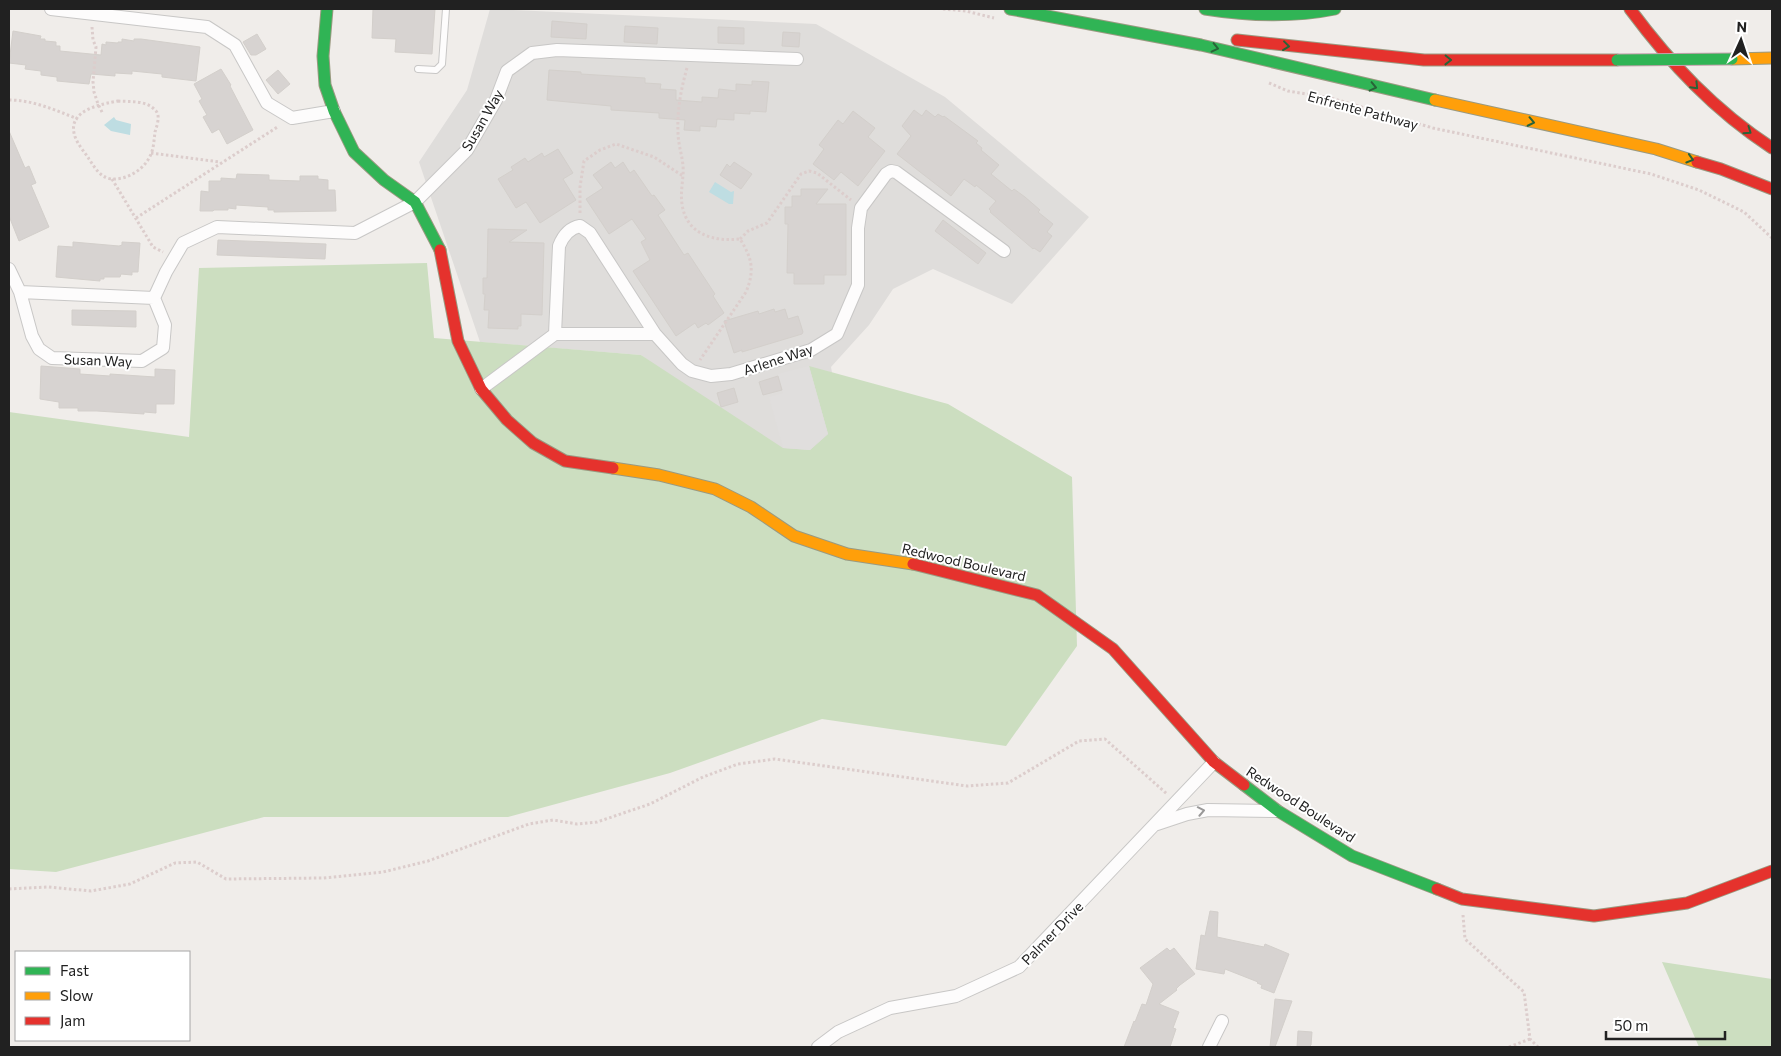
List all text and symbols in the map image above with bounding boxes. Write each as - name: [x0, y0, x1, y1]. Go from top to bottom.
- north arrow: [1716, 15, 1766, 65]
- text: N: [1736, 18, 1747, 35]
- one-way arrow: [1283, 40, 1291, 51]
- one-way arrow: [1211, 42, 1219, 53]
- one-way arrow: [1444, 55, 1452, 66]
- one-way arrow: [1368, 81, 1377, 92]
- one-way arrow: [1689, 81, 1698, 90]
- street label: Susan Way: [458, 86, 506, 154]
- street label: Enfrente Pathway: [1306, 87, 1420, 133]
- one-way arrow: [1527, 116, 1536, 127]
- one-way arrow: [1742, 125, 1751, 134]
- one-way arrow: [1685, 153, 1693, 163]
- street label: Arlene Way: [741, 340, 815, 378]
- street label: Susan Way: [64, 350, 132, 370]
- street label: Redwood Boulevard: [900, 539, 1028, 585]
- street label: Redwood Boulevard: [1243, 762, 1359, 846]
- one-way arrow: [1196, 807, 1205, 817]
- street label: Palmer Drive: [1018, 898, 1086, 968]
- legend: [15, 951, 190, 1041]
- text: Fast: [60, 961, 89, 979]
- text: Slow: [60, 986, 93, 1004]
- scale bar: [1606, 1008, 1725, 1040]
- text: Jam: [60, 1011, 85, 1029]
- text: 50 m: [1614, 1016, 1648, 1034]

